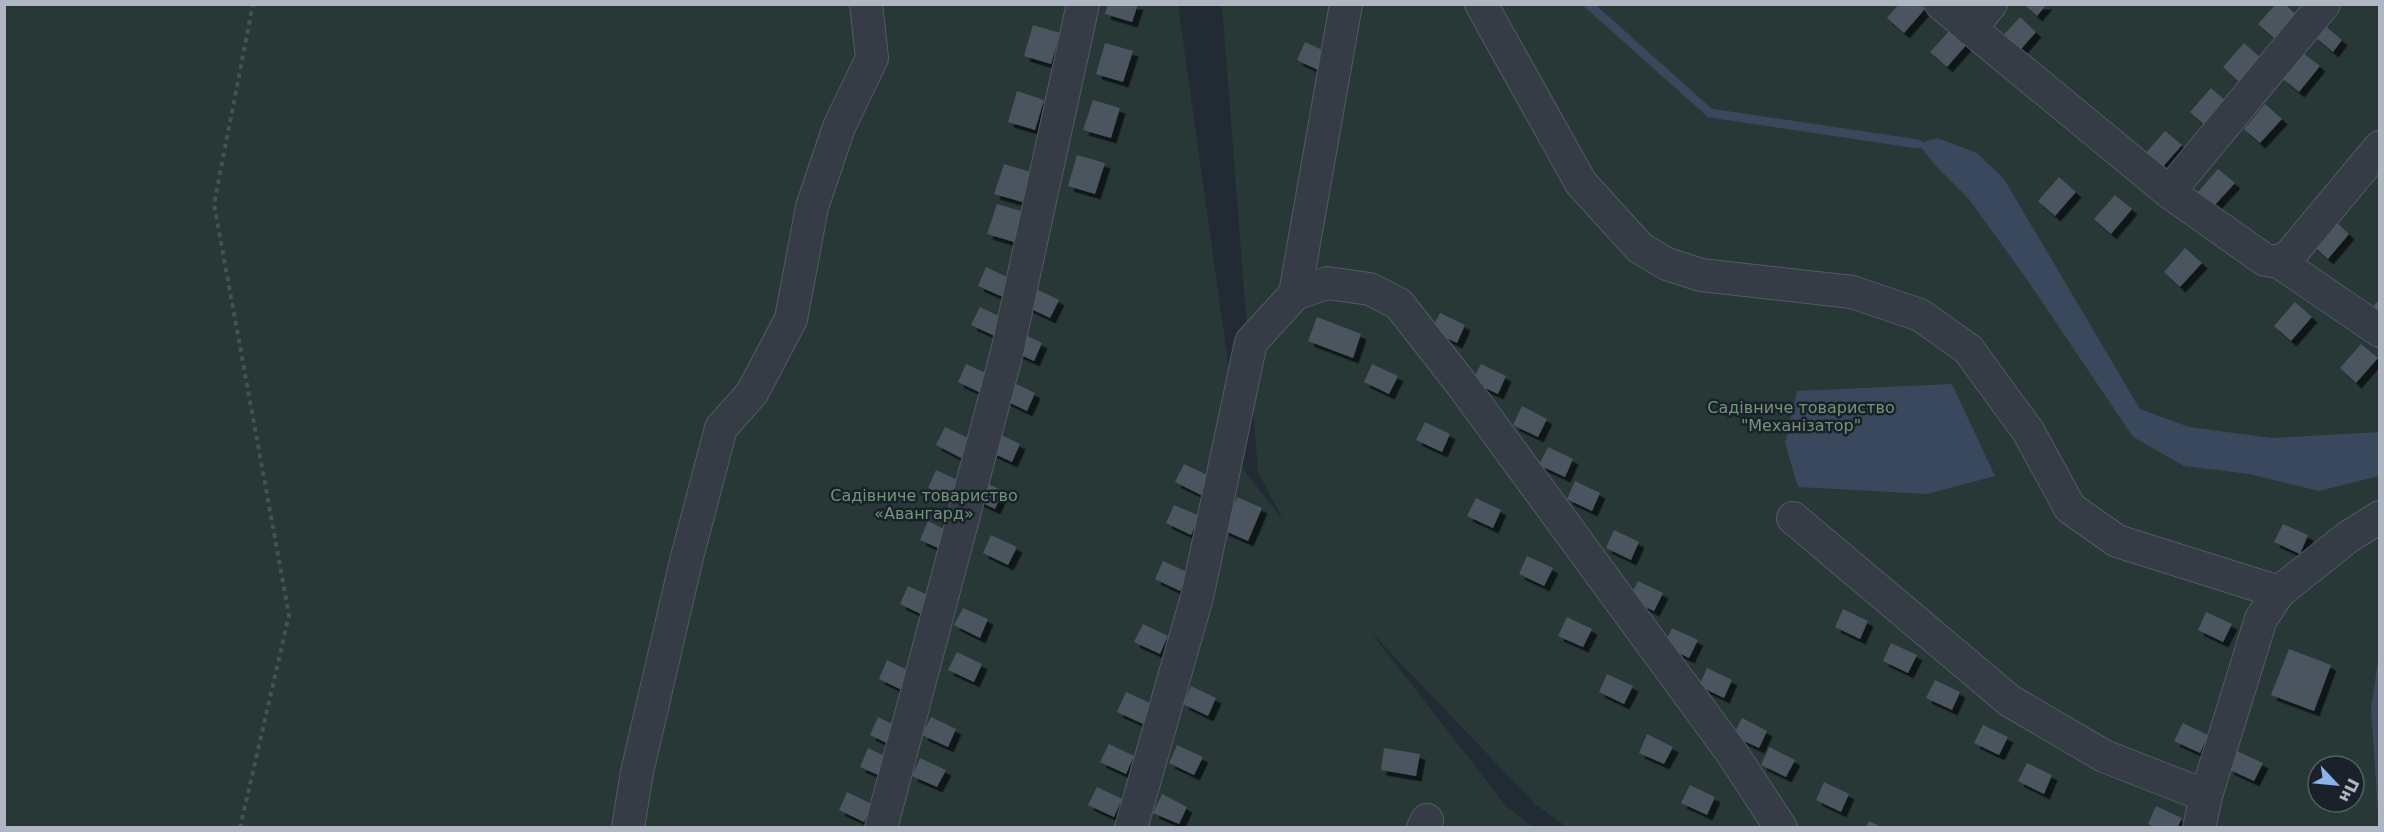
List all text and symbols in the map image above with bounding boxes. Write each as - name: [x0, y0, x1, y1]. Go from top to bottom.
- park label: Садівниче товариство "Механізатор": [1707, 398, 1895, 435]
- park label: Садівниче товариство «Авангард»: [830, 486, 1018, 523]
- north arrow: [2306, 754, 2366, 814]
- text: Пн: [2335, 775, 2363, 806]

